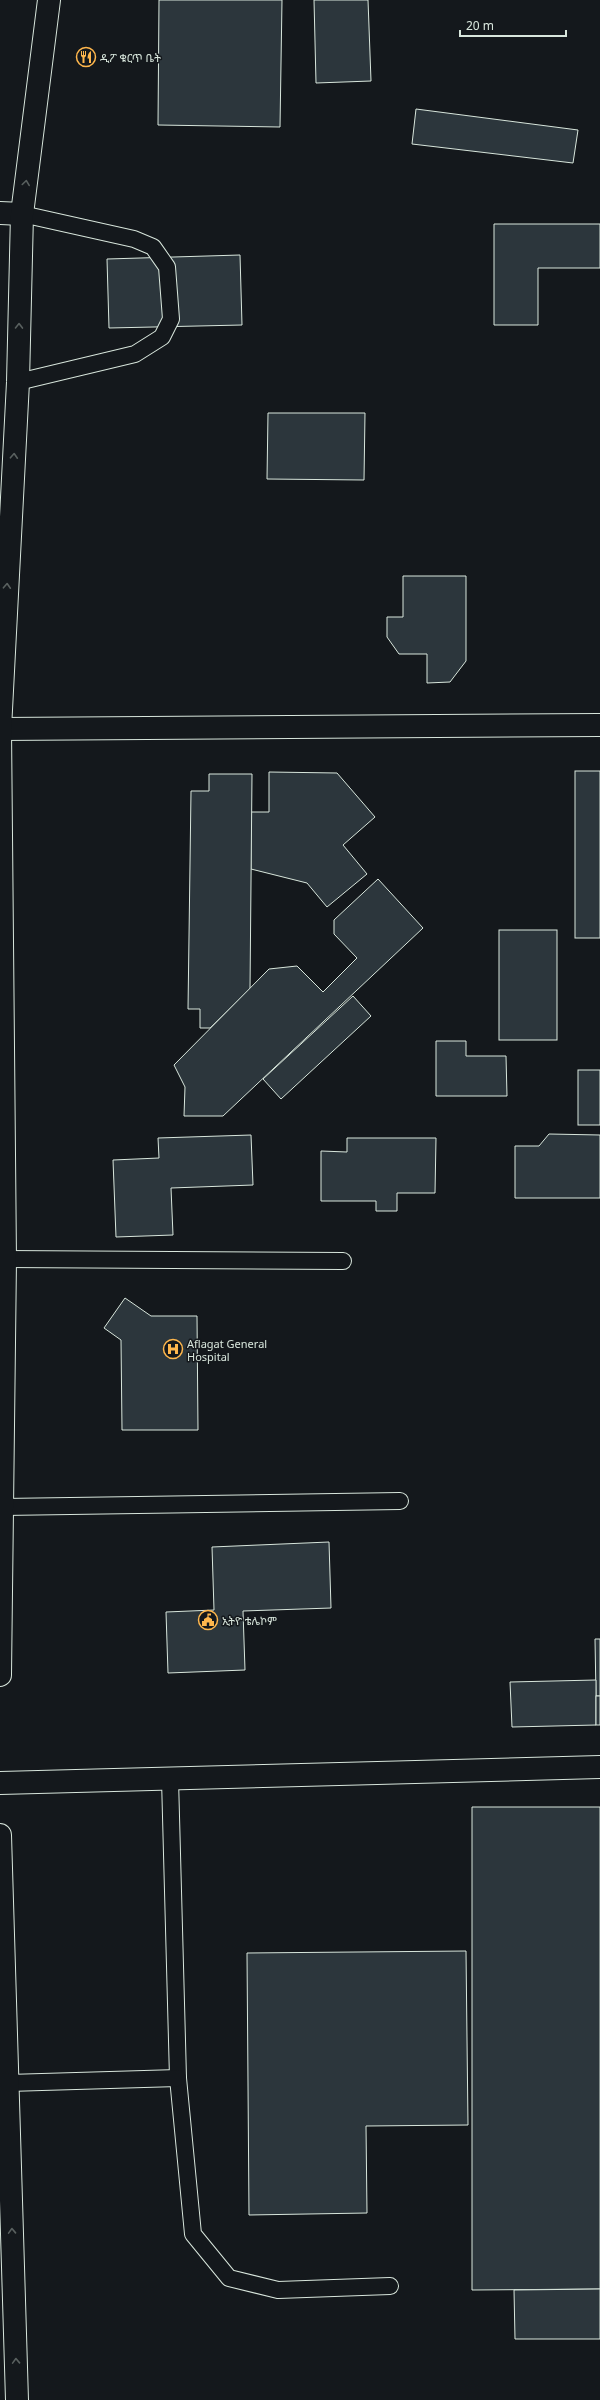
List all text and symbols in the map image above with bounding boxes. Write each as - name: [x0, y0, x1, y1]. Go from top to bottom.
- scale bar: [460, 12, 566, 38]
- text: 20 m: [466, 17, 494, 34]
- restaurant icon: ዲፖ ቁርጥ ቤት: [75, 46, 97, 68]
- place label: ዲፖ ቁርጥ ቤት: [100, 50, 161, 65]
- one-way arrow: [21, 180, 30, 186]
- one-way arrow: [15, 323, 23, 329]
- one-way arrow: [10, 453, 18, 459]
- one-way arrow: [3, 583, 12, 589]
- place label: Aflagat General Hospital: [187, 1336, 267, 1364]
- hospital icon: Aflagat General Hospital: [162, 1338, 184, 1360]
- public building icon: ኢትዮ ቴሌኮም: [197, 1609, 219, 1631]
- place label: ኢትዮ ቴሌኮም: [222, 1613, 277, 1628]
- one-way arrow: [8, 2228, 17, 2234]
- one-way arrow: [12, 2358, 20, 2364]

